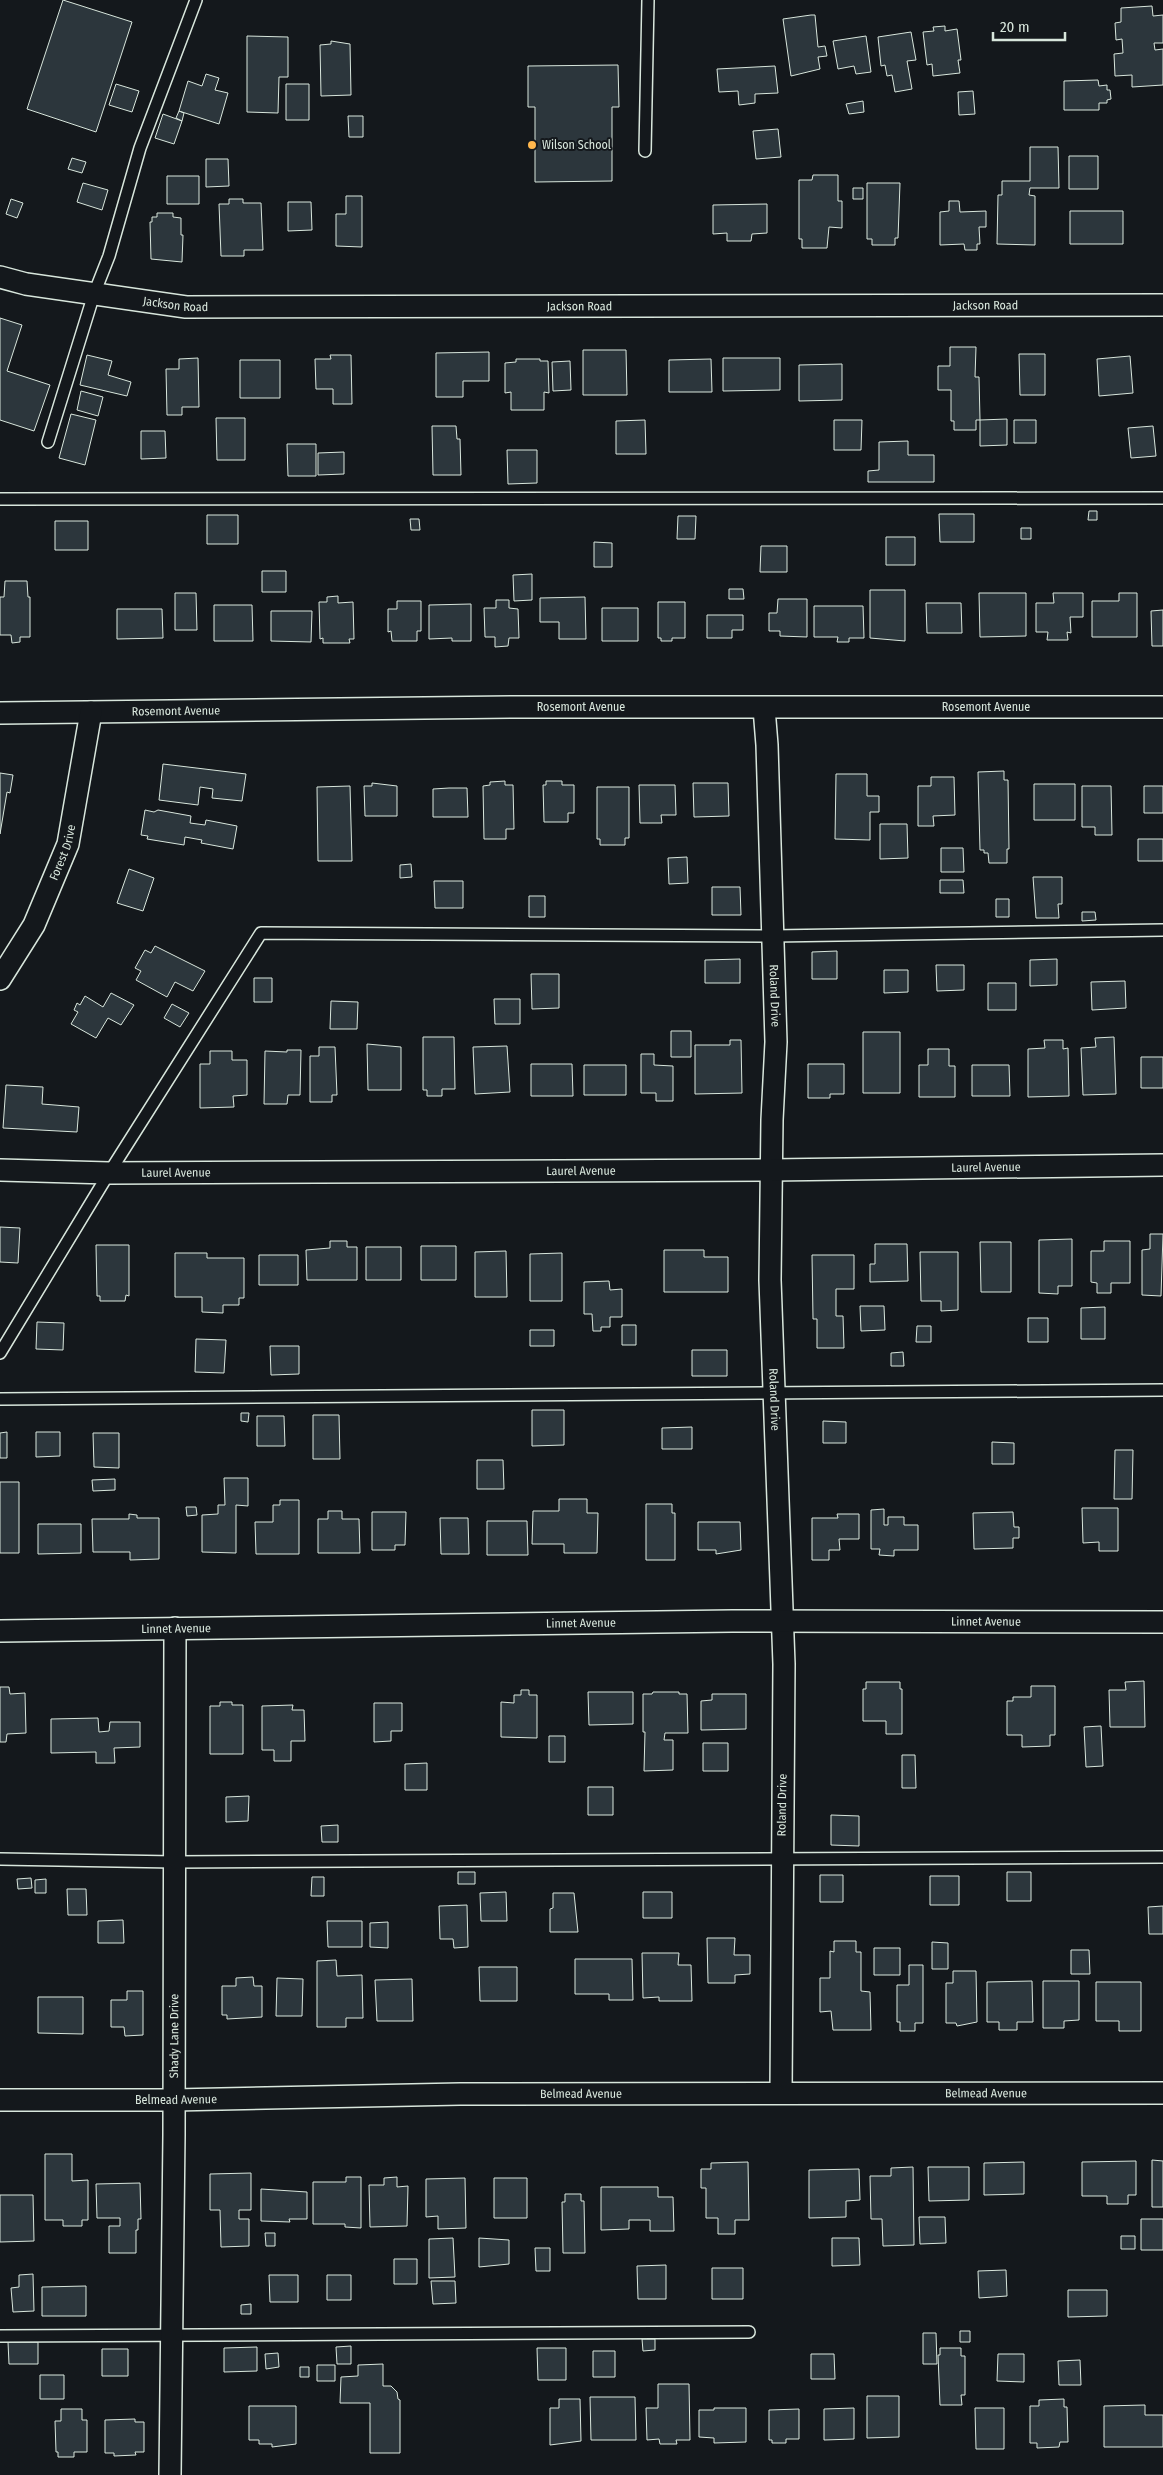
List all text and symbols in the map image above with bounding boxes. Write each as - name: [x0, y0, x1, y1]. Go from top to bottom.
- scale bar: [993, 10, 1066, 42]
- text: 20 m: [1000, 18, 1030, 36]
- place label: Wilson School: [542, 138, 611, 152]
- marker: Wilson School: [526, 139, 538, 151]
- street label: Jackson Road: [142, 294, 208, 314]
- street label: Jackson Road: [953, 298, 1018, 312]
- street label: Jackson Road: [547, 299, 612, 313]
- street label: Rosemont Avenue: [537, 700, 625, 714]
- street label: Rosemont Avenue: [942, 700, 1030, 714]
- street label: Rosemont Avenue: [132, 703, 220, 718]
- street label: Forest Drive: [47, 824, 78, 882]
- street label: Roland Drive: [767, 964, 783, 1027]
- street label: Laurel Avenue: [951, 1160, 1021, 1175]
- street label: Laurel Avenue: [546, 1164, 616, 1178]
- street label: Laurel Avenue: [141, 1166, 211, 1180]
- street label: Roland Drive: [766, 1368, 782, 1431]
- street label: Linnet Avenue: [951, 1615, 1021, 1629]
- street label: Linnet Avenue: [546, 1616, 616, 1631]
- street label: Linnet Avenue: [141, 1621, 211, 1636]
- street label: Roland Drive: [774, 1773, 790, 1836]
- street label: Shady Lane Drive: [167, 1994, 181, 2078]
- street label: Belmead Avenue: [945, 2086, 1027, 2100]
- street label: Belmead Avenue: [540, 2087, 622, 2101]
- street label: Belmead Avenue: [135, 2092, 217, 2107]

